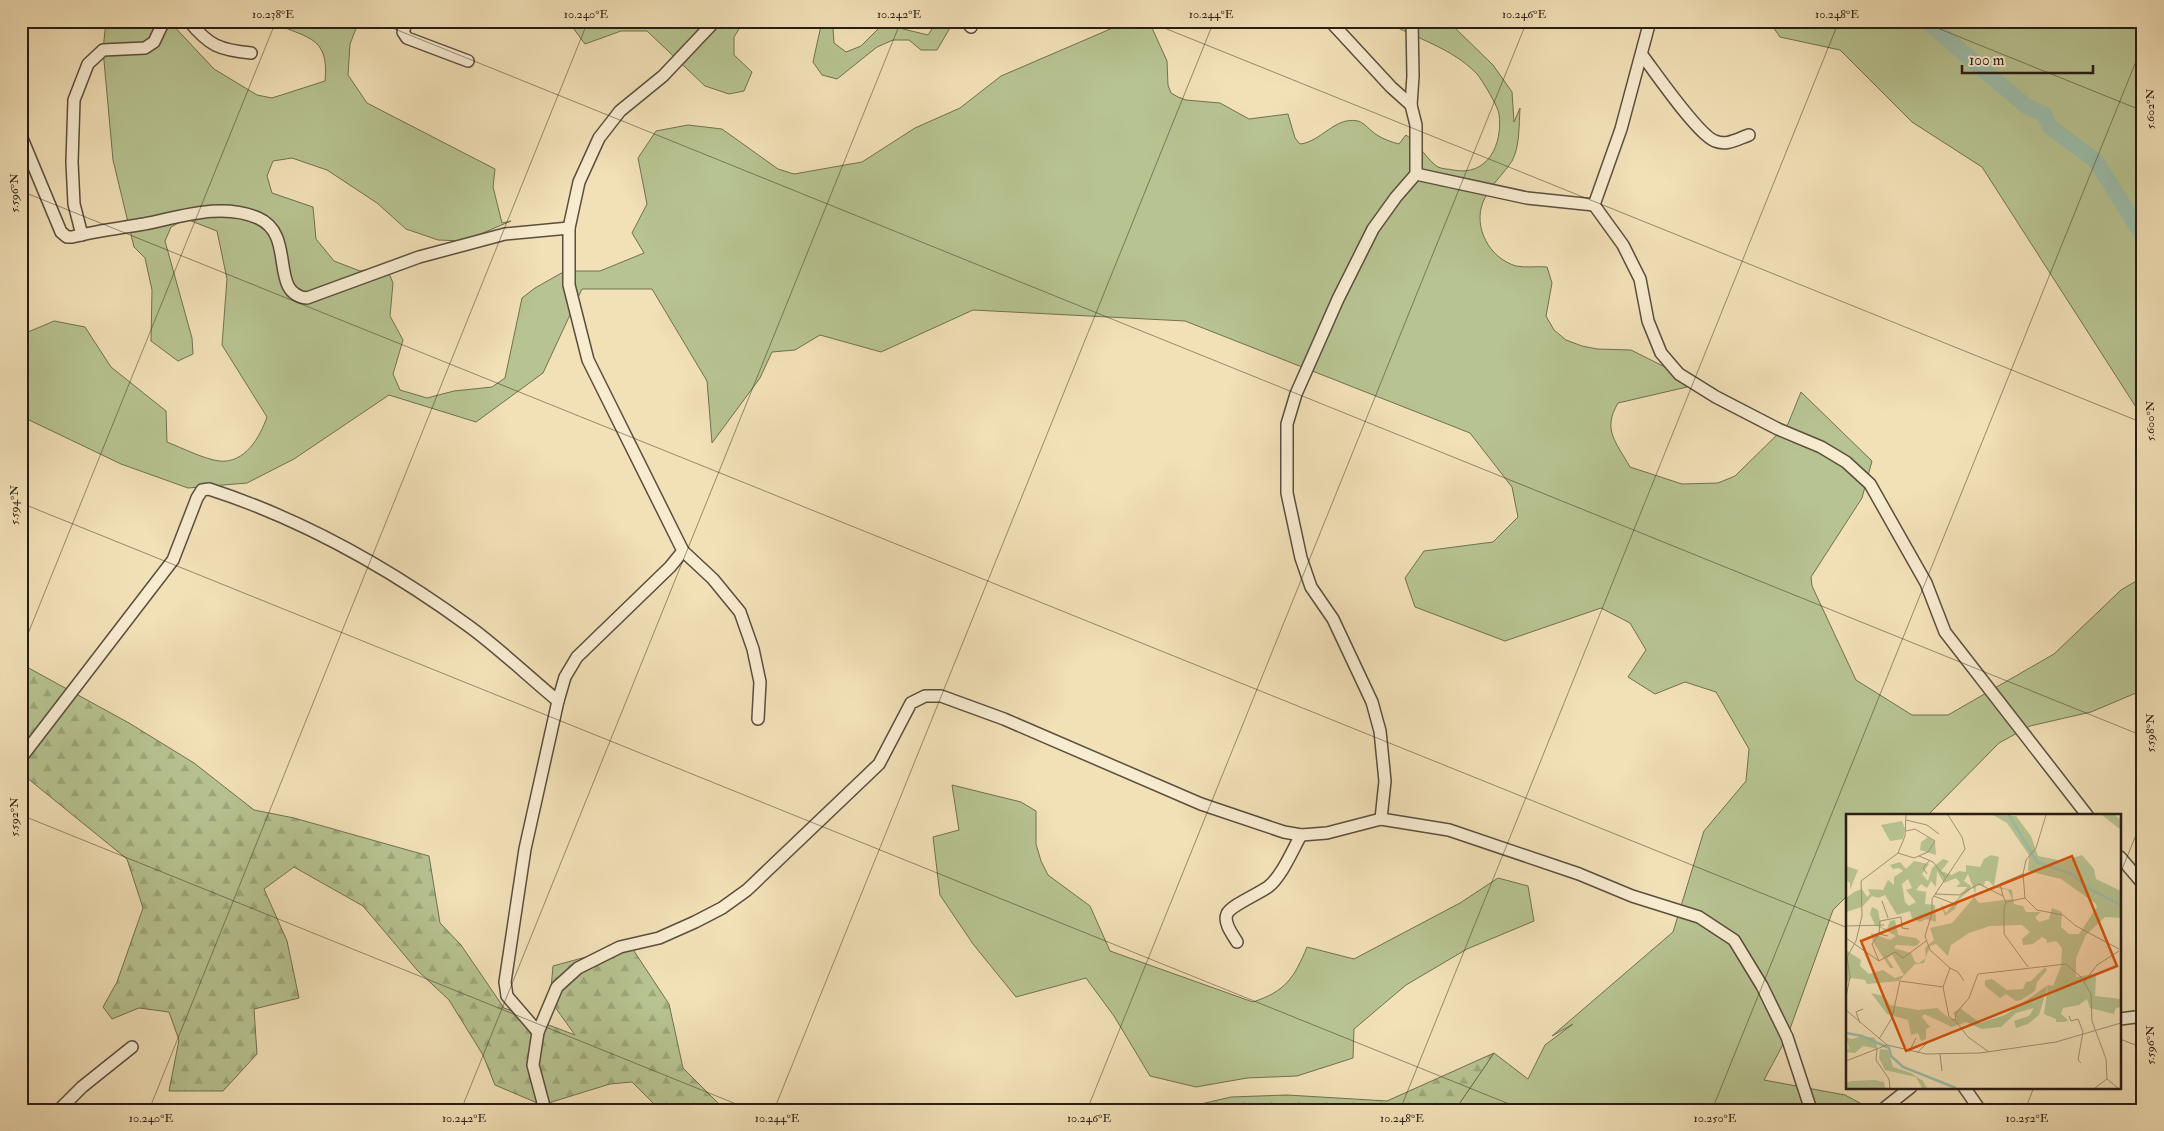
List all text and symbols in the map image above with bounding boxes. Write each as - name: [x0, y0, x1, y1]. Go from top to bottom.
- text: 10.238°E: [252, 7, 294, 22]
- text: 10.240°E: [564, 7, 608, 22]
- text: 10.242°E: [877, 7, 921, 22]
- text: 10.244°E: [1189, 7, 1234, 22]
- text: 10.246°E: [1502, 7, 1546, 22]
- text: 10.248°E: [1815, 7, 1859, 22]
- scale bar: [1962, 42, 2093, 74]
- text: 100 m: [1969, 51, 2005, 70]
- text: 5.602°N: [2143, 88, 2158, 129]
- text: 5.596°N: [7, 173, 22, 213]
- text: 5.600°N: [2143, 400, 2158, 441]
- text: 5.594°N: [7, 485, 22, 525]
- text: 5.598°N: [2143, 713, 2158, 753]
- text: 5.592°N: [7, 797, 22, 837]
- inset map: [1846, 814, 2122, 1088]
- text: 5.596°N: [2143, 1025, 2158, 1065]
- text: 10.240°E: [129, 1111, 173, 1126]
- text: 10.242°E: [442, 1111, 486, 1126]
- text: 10.244°E: [755, 1111, 800, 1126]
- text: 10.246°E: [1067, 1111, 1111, 1126]
- text: 10.248°E: [1380, 1111, 1424, 1126]
- text: 10.250°E: [1694, 1111, 1737, 1126]
- text: 10.252°E: [2006, 1111, 2049, 1126]

